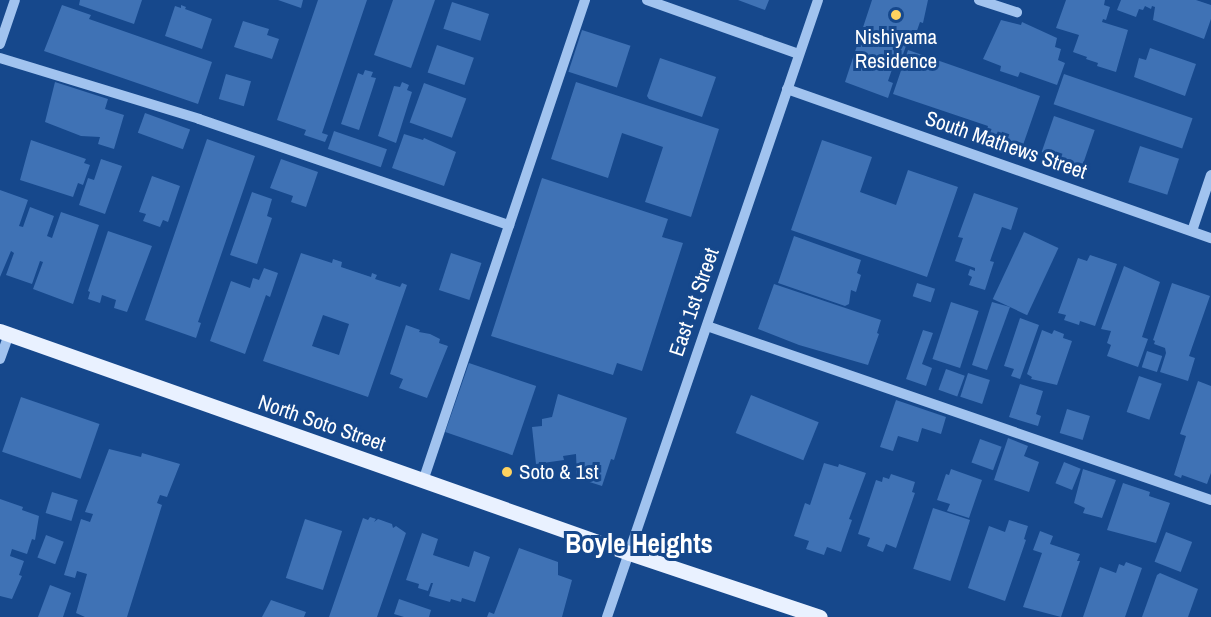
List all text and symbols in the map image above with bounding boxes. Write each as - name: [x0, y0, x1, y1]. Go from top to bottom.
- marker: Nishiyama Residence: [889, 8, 903, 22]
- place label: Nishiyama Residence: [855, 24, 937, 74]
- street label: South Mathews Street: [922, 106, 1090, 184]
- street label: East 1st Street: [664, 244, 724, 360]
- street label: North Soto Street: [255, 389, 389, 457]
- place label: Soto & 1st: [519, 459, 598, 485]
- marker: Soto & 1st: [500, 465, 514, 479]
- district label: Boyle Heights: [565, 528, 713, 560]

